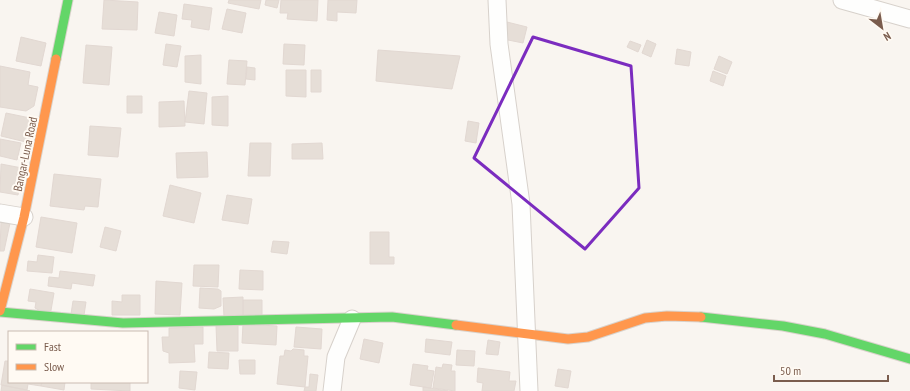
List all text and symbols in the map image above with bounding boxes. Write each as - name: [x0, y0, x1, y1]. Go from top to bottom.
- north arrow: [862, 8, 902, 48]
- text: N: [881, 29, 893, 44]
- street label: Bangar-Luna Road: [10, 115, 40, 193]
- legend: [8, 331, 148, 383]
- text: Fast: [44, 339, 62, 354]
- scale bar: [774, 357, 888, 383]
- text: Slow: [44, 359, 65, 374]
- text: 50 m: [780, 363, 801, 378]

